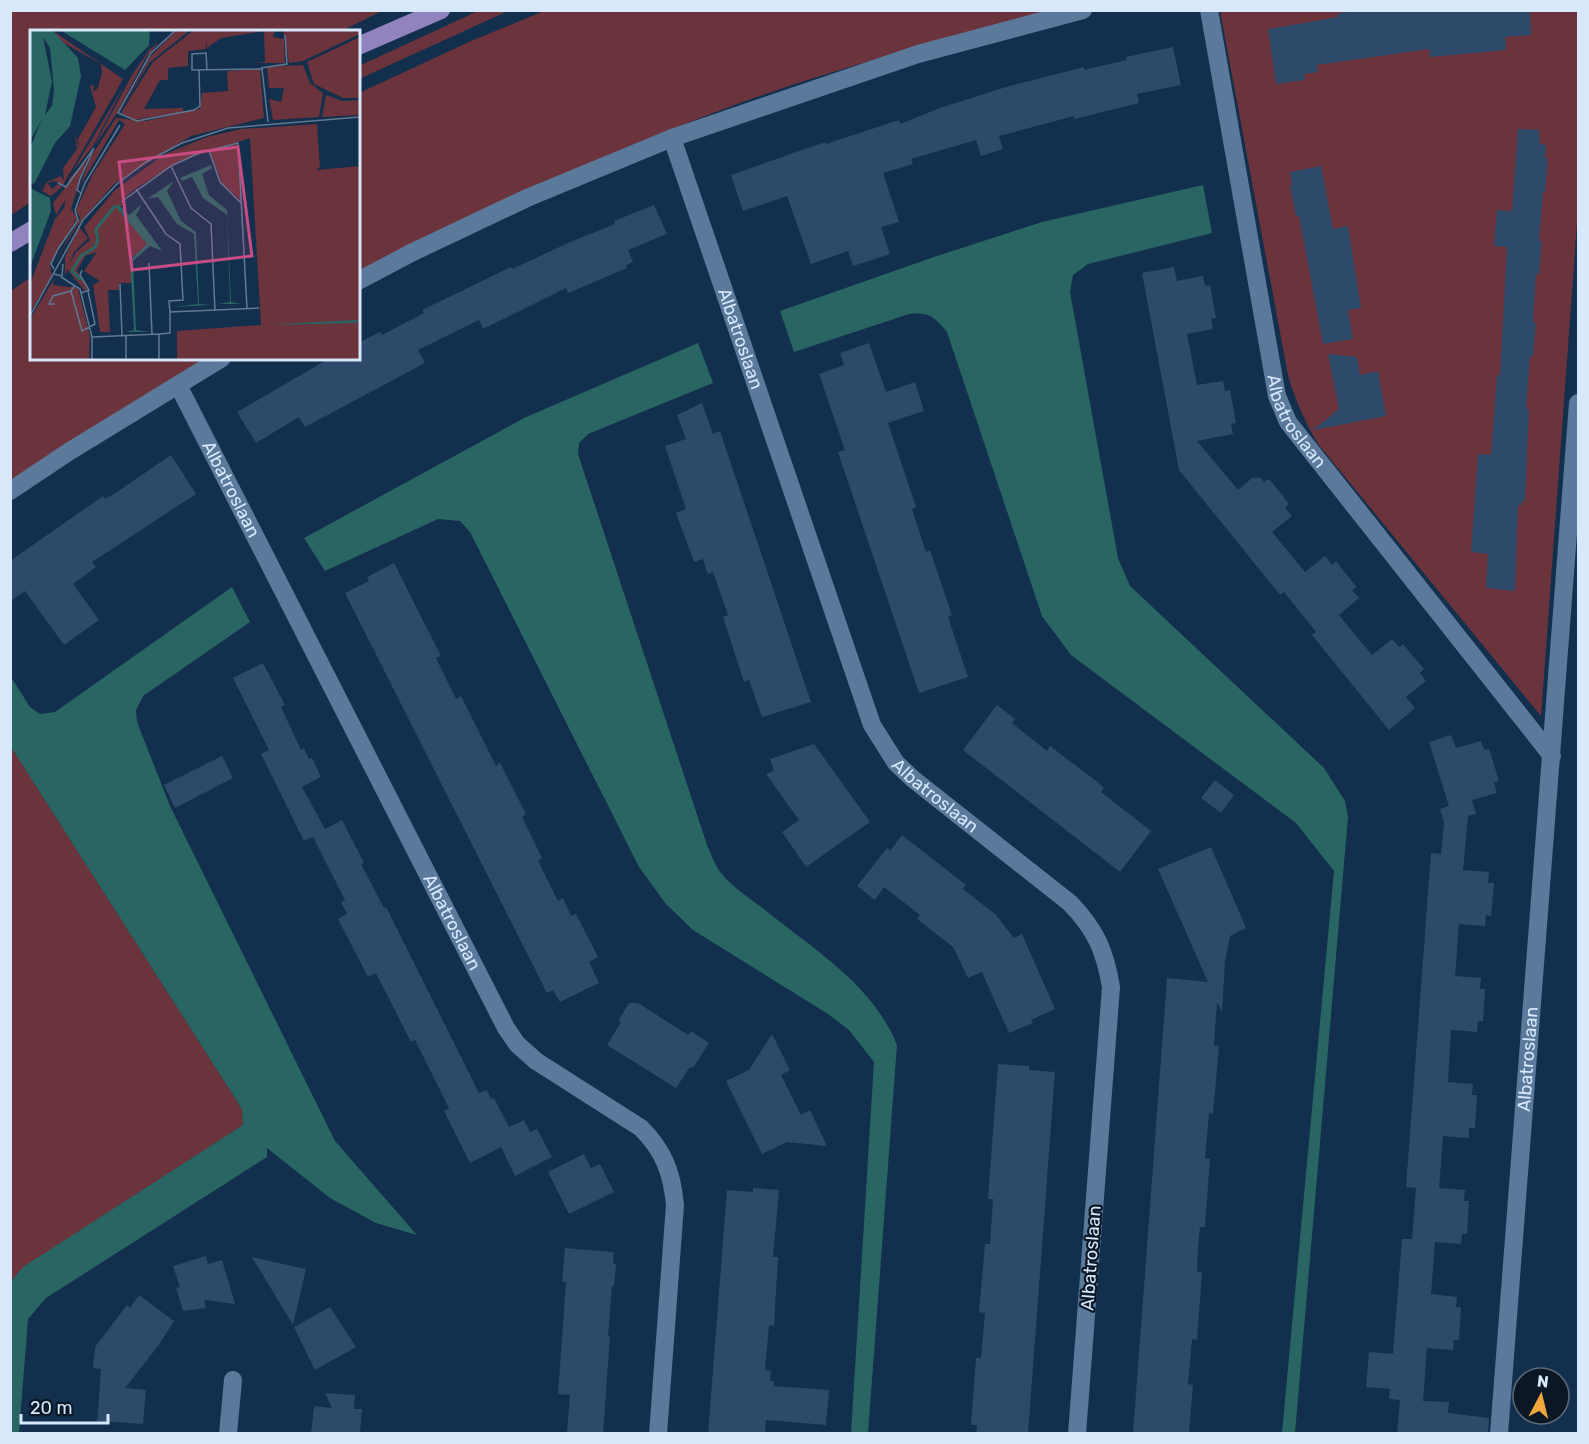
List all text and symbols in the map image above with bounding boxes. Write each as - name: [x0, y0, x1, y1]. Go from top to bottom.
- inset map: [30, 30, 360, 360]
- street label: Albatroslaan: [713, 285, 768, 392]
- street label: Albatroslaan: [1262, 373, 1331, 472]
- street label: Albatroslaan: [197, 437, 265, 541]
- street label: Albatroslaan: [887, 754, 983, 837]
- street label: Albatroslaan: [418, 870, 486, 974]
- street label: Albatroslaan: [1513, 1006, 1543, 1113]
- street label: Albatroslaan: [1076, 1205, 1106, 1311]
- north arrow: [1511, 1366, 1571, 1426]
- text: N: [1536, 1371, 1550, 1392]
- scale bar: [21, 1387, 108, 1425]
- text: 20 m: [30, 1397, 72, 1419]

